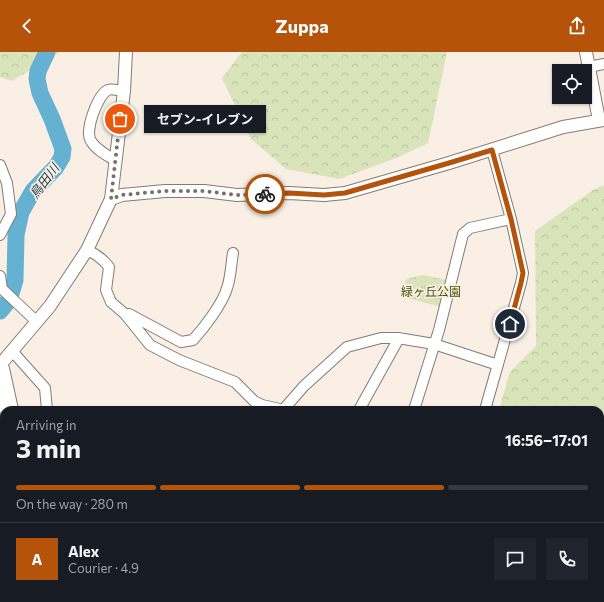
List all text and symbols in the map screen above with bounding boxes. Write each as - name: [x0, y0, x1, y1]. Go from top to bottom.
- icon: back: [16, 15, 38, 37]
- text: Zuppa: [275, 15, 329, 37]
- icon: share: [566, 15, 588, 37]
- map controls: [552, 64, 592, 104]
- button: locate: [552, 64, 592, 104]
- pin: [103, 102, 137, 136]
- callout: セブン-イレブン: [144, 105, 266, 133]
- icon: bag: [109, 108, 131, 130]
- text: セブン-イレブン: [157, 111, 253, 127]
- water label: 鳥田川: [26, 159, 63, 201]
- courier: [245, 174, 285, 214]
- icon: bike: [254, 183, 276, 205]
- park label: 緑ヶ丘公園: [401, 284, 461, 298]
- pin: [493, 307, 527, 341]
- icon: home: [499, 313, 521, 335]
- text: Arriving in: [16, 417, 76, 433]
- text: 16:56–17:01: [505, 431, 588, 449]
- text: 3 min: [16, 432, 81, 463]
- text: On the way · 280 m: [16, 496, 128, 512]
- button: chat: [494, 538, 536, 580]
- button: phone: [546, 538, 588, 580]
- text: Alex: [68, 542, 99, 560]
- text: A: [32, 550, 42, 568]
- text: Courier · 4.9: [68, 560, 139, 576]

